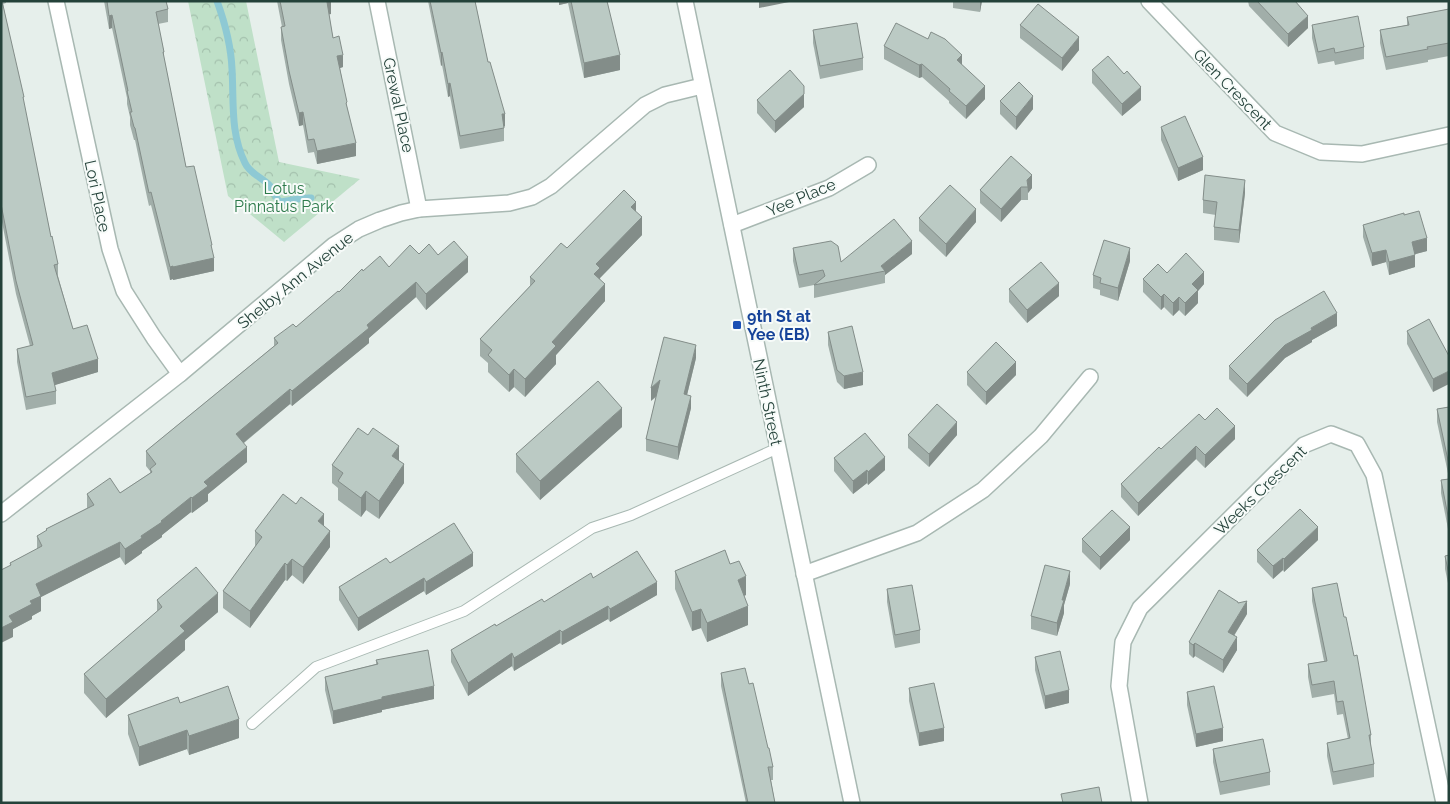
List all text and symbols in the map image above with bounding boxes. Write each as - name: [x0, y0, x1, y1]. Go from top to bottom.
- street label: Glen Crescent: [1189, 45, 1276, 134]
- street label: Grewal Place: [379, 56, 418, 154]
- street label: Lori Place: [81, 158, 114, 234]
- street label: Yee Place: [764, 174, 838, 220]
- park label: Lotus Pinnatus Park: [234, 179, 335, 216]
- street label: Shelby Ann Avenue: [234, 228, 357, 333]
- place label: 9th St at Yee (EB): [747, 307, 811, 344]
- marker: 9th St at Yee (EB): [731, 319, 743, 331]
- street label: Ninth Street: [749, 357, 786, 448]
- street label: Weeks Crescent: [1210, 441, 1311, 539]

